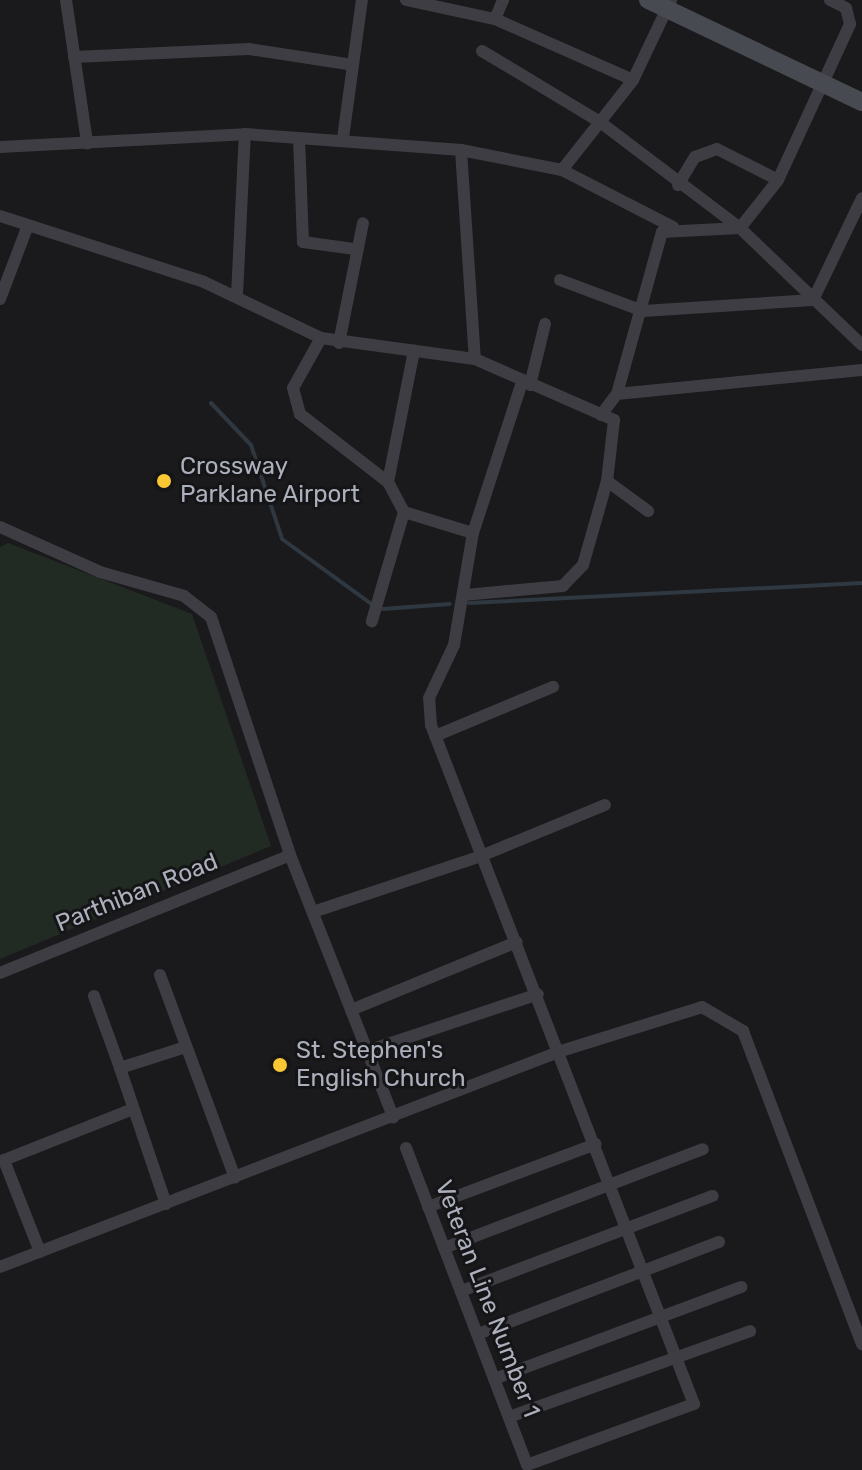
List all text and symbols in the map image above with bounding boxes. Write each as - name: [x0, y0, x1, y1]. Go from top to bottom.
- place label: Crossway Parklane Airport: [180, 453, 360, 509]
- marker: Crossway Parklane Airport: [155, 472, 173, 490]
- street label: Parthiban Road: [52, 847, 222, 939]
- place label: St. Stephen's English Church: [296, 1037, 466, 1093]
- marker: St. Stephen's English Church: [271, 1056, 289, 1074]
- street label: Veteran Line Number 1: [428, 1176, 546, 1422]

